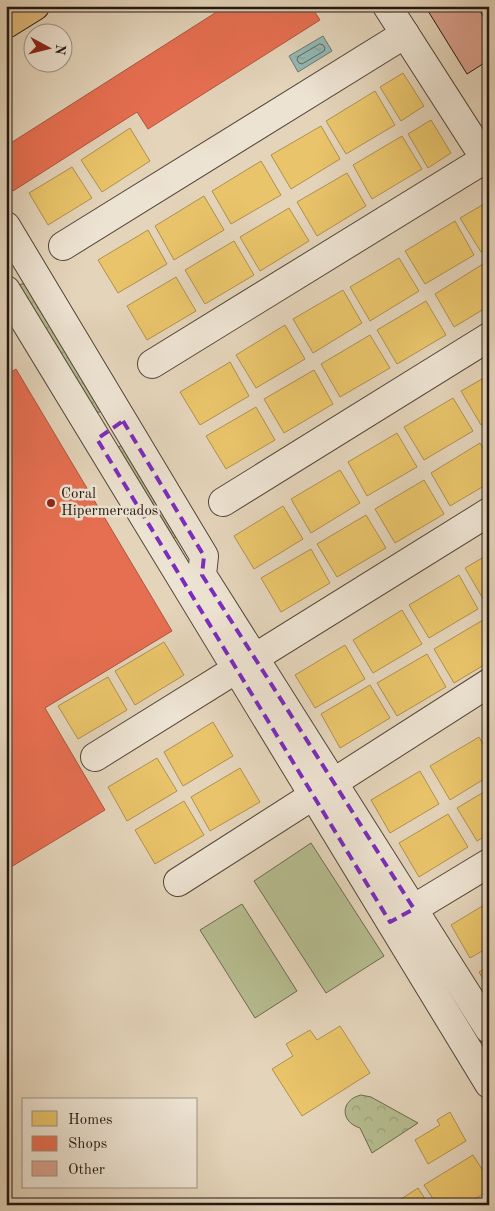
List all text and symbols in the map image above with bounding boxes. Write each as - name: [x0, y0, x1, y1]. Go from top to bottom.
- north arrow: [22, 22, 72, 72]
- text: N: [52, 43, 68, 56]
- place label: Coral Hipermercados: [61, 487, 158, 519]
- marker: Coral Hipermercados: [45, 497, 57, 509]
- legend: [22, 1098, 198, 1188]
- text: Homes: [68, 1113, 113, 1128]
- text: Shops: [68, 1137, 107, 1152]
- text: Other: [68, 1163, 105, 1178]

